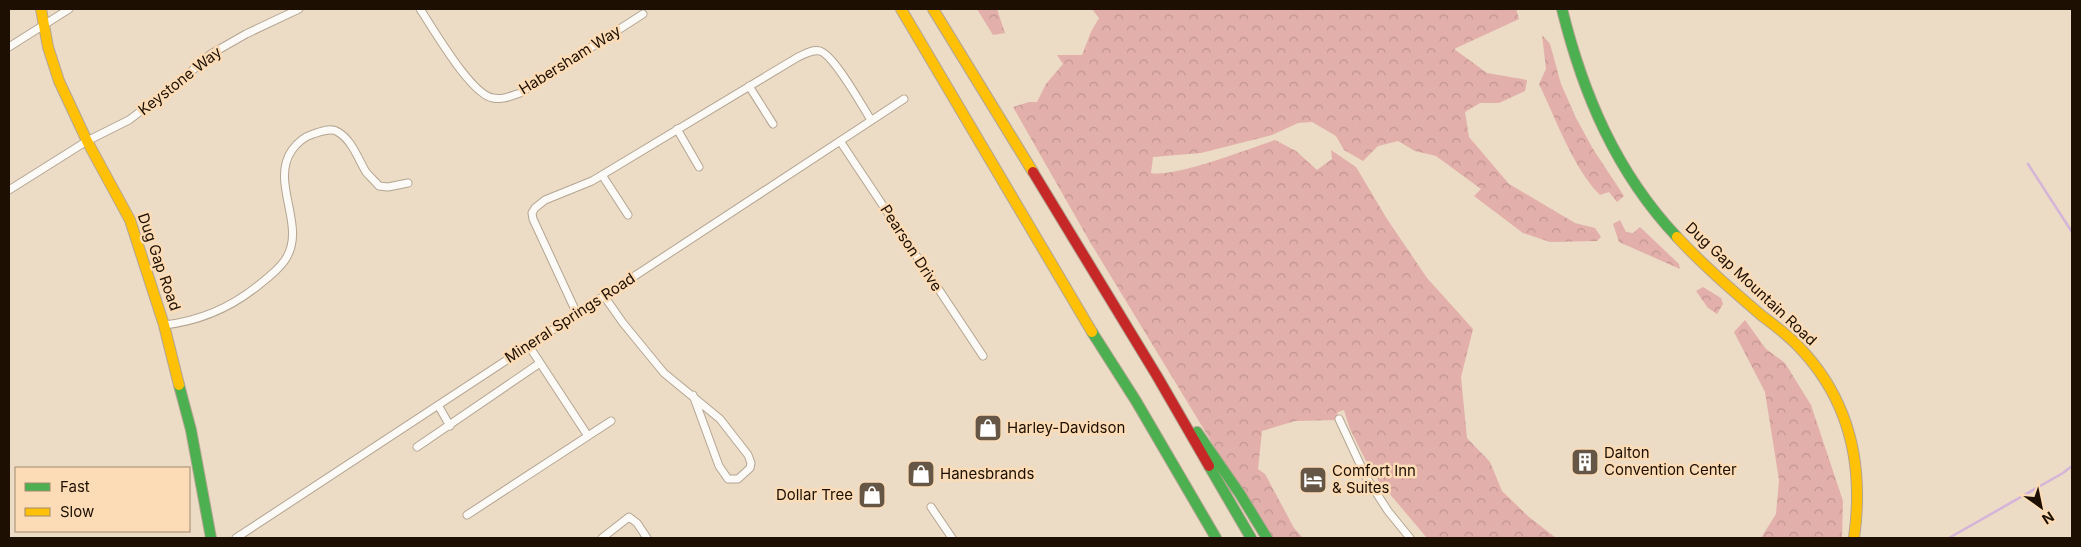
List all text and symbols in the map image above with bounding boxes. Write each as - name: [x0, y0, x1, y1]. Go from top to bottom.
- street label: Habersham Way: [515, 20, 625, 98]
- street label: Keystone Way: [134, 42, 226, 119]
- street label: Pearson Drive: [876, 201, 947, 295]
- street label: Dug Gap Road: [134, 210, 185, 313]
- street label: Dug Gap Mountain Road: [1682, 218, 1821, 349]
- street label: Mineral Springs Road: [501, 268, 638, 367]
- shop icon: Harley-Davidson: [973, 413, 1003, 443]
- place label: Harley-Davidson: [1007, 418, 1125, 437]
- place label: Dalton Convention Center: [1604, 443, 1737, 479]
- building icon: Dalton Convention Center: [1570, 447, 1600, 477]
- shop icon: Hanesbrands: [906, 459, 936, 489]
- place label: Comfort Inn & Suites: [1332, 461, 1416, 497]
- place label: Hanesbrands: [940, 464, 1034, 483]
- hotel icon: Comfort Inn & Suites: [1298, 465, 1328, 495]
- legend: [15, 467, 190, 532]
- text: Fast: [60, 477, 90, 496]
- shop icon: Dollar Tree: [857, 480, 887, 510]
- north arrow: [2016, 482, 2066, 532]
- place label: Dollar Tree: [776, 485, 853, 504]
- text: Slow: [60, 502, 94, 521]
- text: N: [2039, 508, 2057, 528]

